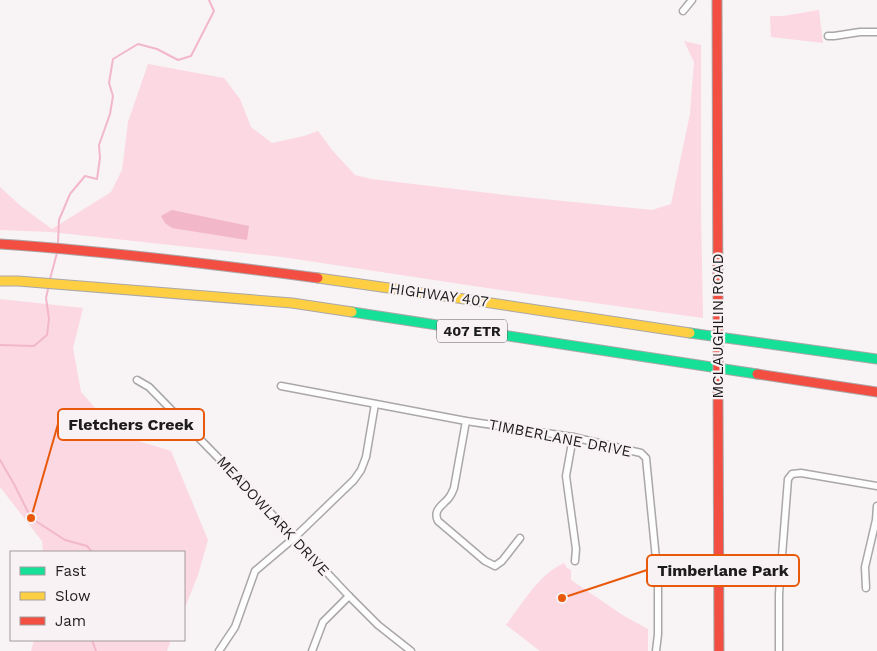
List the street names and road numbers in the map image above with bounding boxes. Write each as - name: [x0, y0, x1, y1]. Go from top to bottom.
- street label: MCLAUGHLIN ROAD: [709, 253, 727, 399]
- street label: HIGHWAY 407: [388, 279, 490, 311]
- road number: 407 ETR: [437, 320, 507, 342]
- street label: TIMBERLANE DRIVE: [487, 415, 633, 461]
- street label: MEADOWLARK DRIVE: [213, 453, 333, 579]

